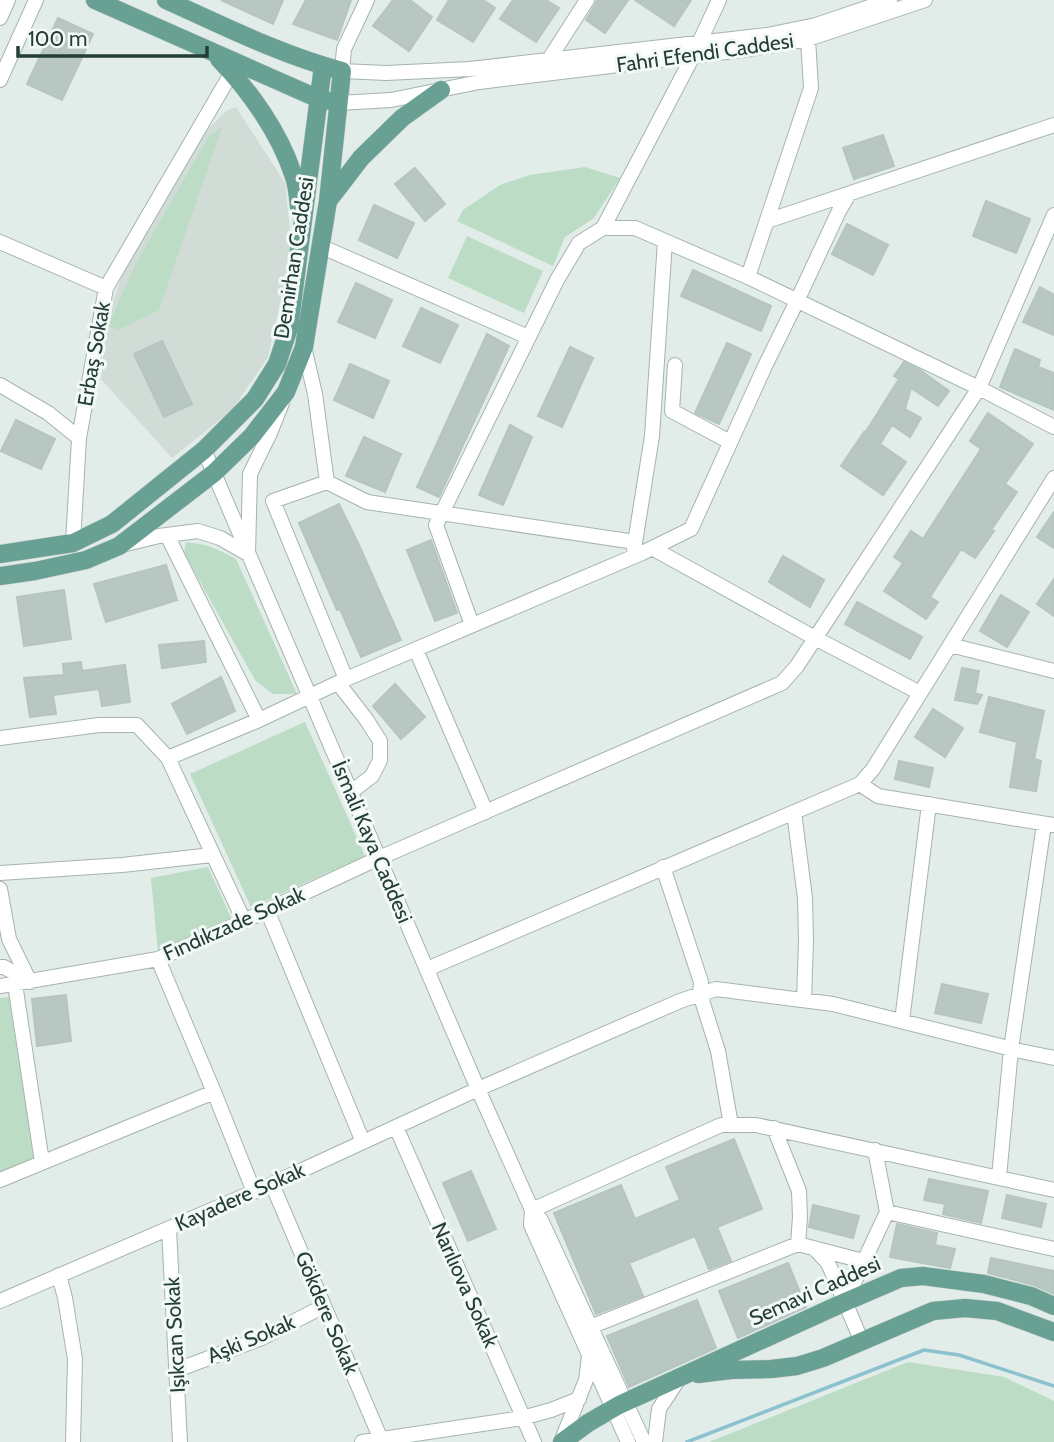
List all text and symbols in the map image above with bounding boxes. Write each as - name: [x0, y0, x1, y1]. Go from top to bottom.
- scale bar: [18, 14, 206, 58]
- text: 100 m: [28, 26, 87, 51]
- street label: Fahri Efendi Caddesi: [615, 28, 795, 77]
- street label: Demirhan Caddesi: [268, 175, 319, 341]
- street label: Erbaş Sokak: [72, 299, 115, 408]
- street label: İsmali Kaya Caddesi: [327, 757, 418, 927]
- street label: Fındıkzade Sokak: [159, 881, 309, 966]
- street label: Kayadere Sokak: [171, 1157, 309, 1236]
- street label: Narılıova Sokak: [427, 1218, 504, 1352]
- street label: Gökdere Sokak: [290, 1247, 365, 1379]
- street label: Semavi Caddesi: [745, 1250, 884, 1331]
- street label: Işıkcan Sokak: [159, 1276, 190, 1394]
- street label: Aşki Sokak: [203, 1309, 299, 1368]

